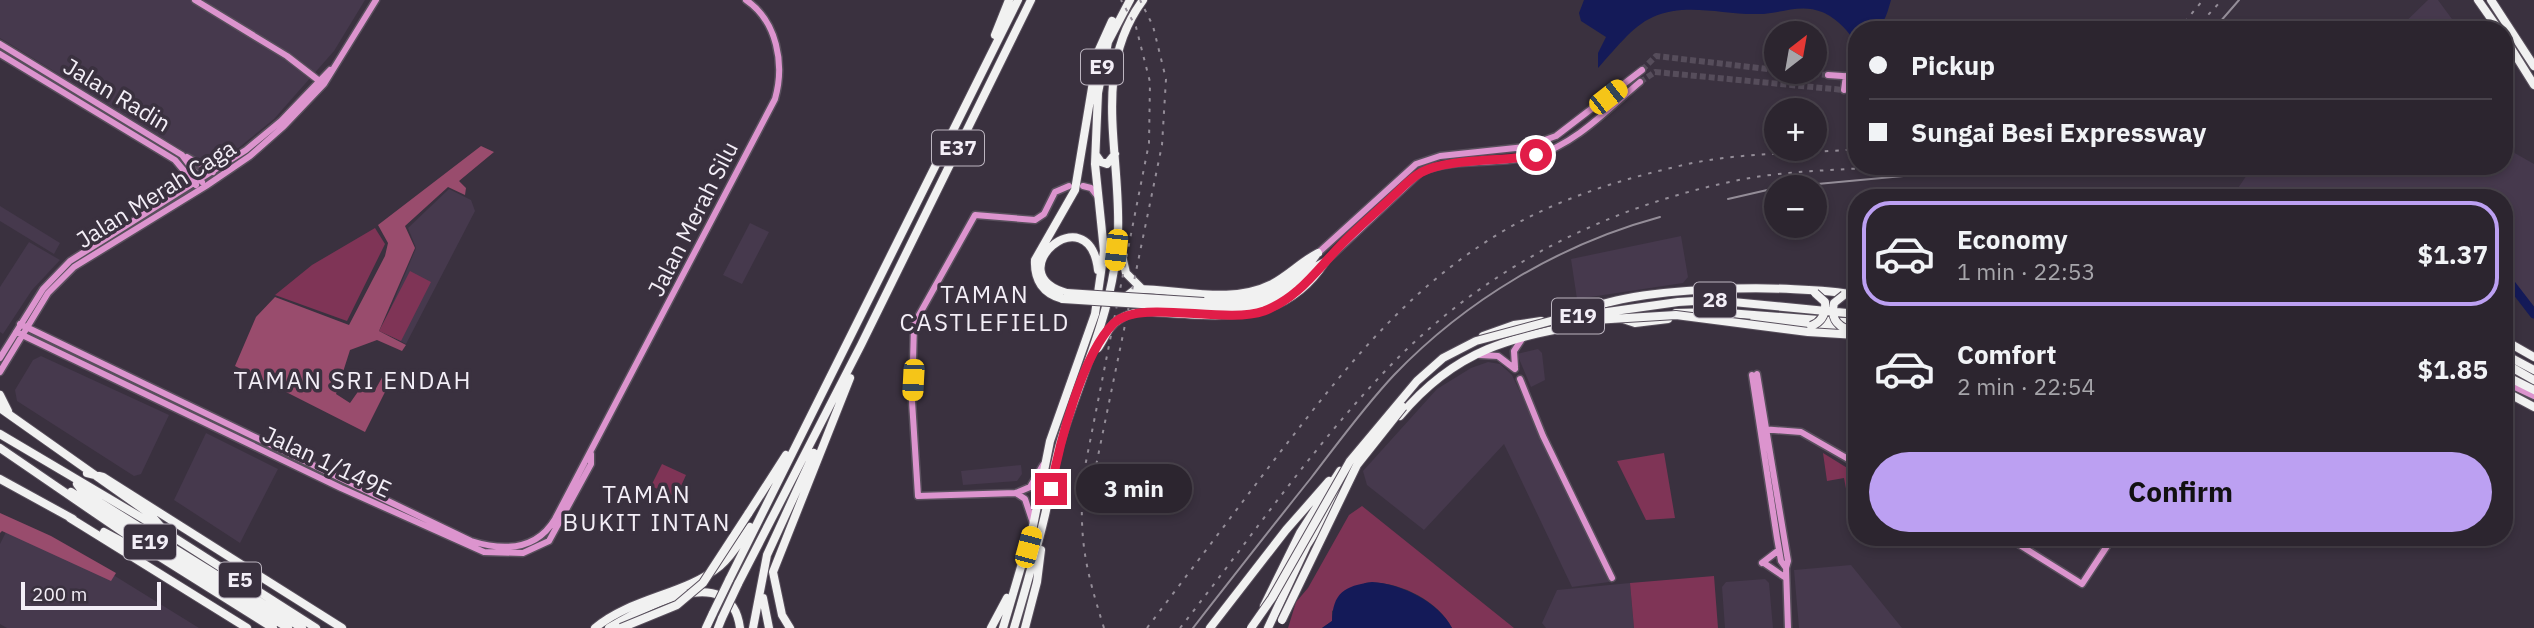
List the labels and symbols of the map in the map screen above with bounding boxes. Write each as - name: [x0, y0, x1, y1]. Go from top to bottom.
- north arrow: [1764, 21, 1827, 84]
- street label: Jalan Radin: [58, 50, 177, 138]
- road number: E9: [1081, 50, 1123, 84]
- car: [1585, 76, 1632, 118]
- road number: E37: [932, 130, 984, 166]
- street label: Jalan Merah Caga: [70, 132, 241, 254]
- street label: Jalan Merah Silu: [640, 136, 744, 301]
- route start: [1520, 139, 1552, 171]
- car: [1104, 228, 1129, 272]
- district label: TAMAN CASTLEFIELD: [900, 278, 1070, 338]
- road number: 28: [1694, 282, 1736, 318]
- road number: E19: [1552, 298, 1604, 334]
- car: [902, 358, 925, 402]
- district label: TAMAN SRI ENDAH: [234, 364, 472, 396]
- street label: Jalan 1/149E: [258, 418, 397, 504]
- callout: 3 min: [1076, 464, 1191, 514]
- route end: [1035, 473, 1067, 505]
- district label: TAMAN BUKIT INTAN: [562, 478, 732, 538]
- road number: E19: [124, 524, 176, 560]
- car: [1013, 524, 1044, 570]
- road number: E5: [219, 562, 261, 598]
- scale bar: [21, 579, 161, 611]

